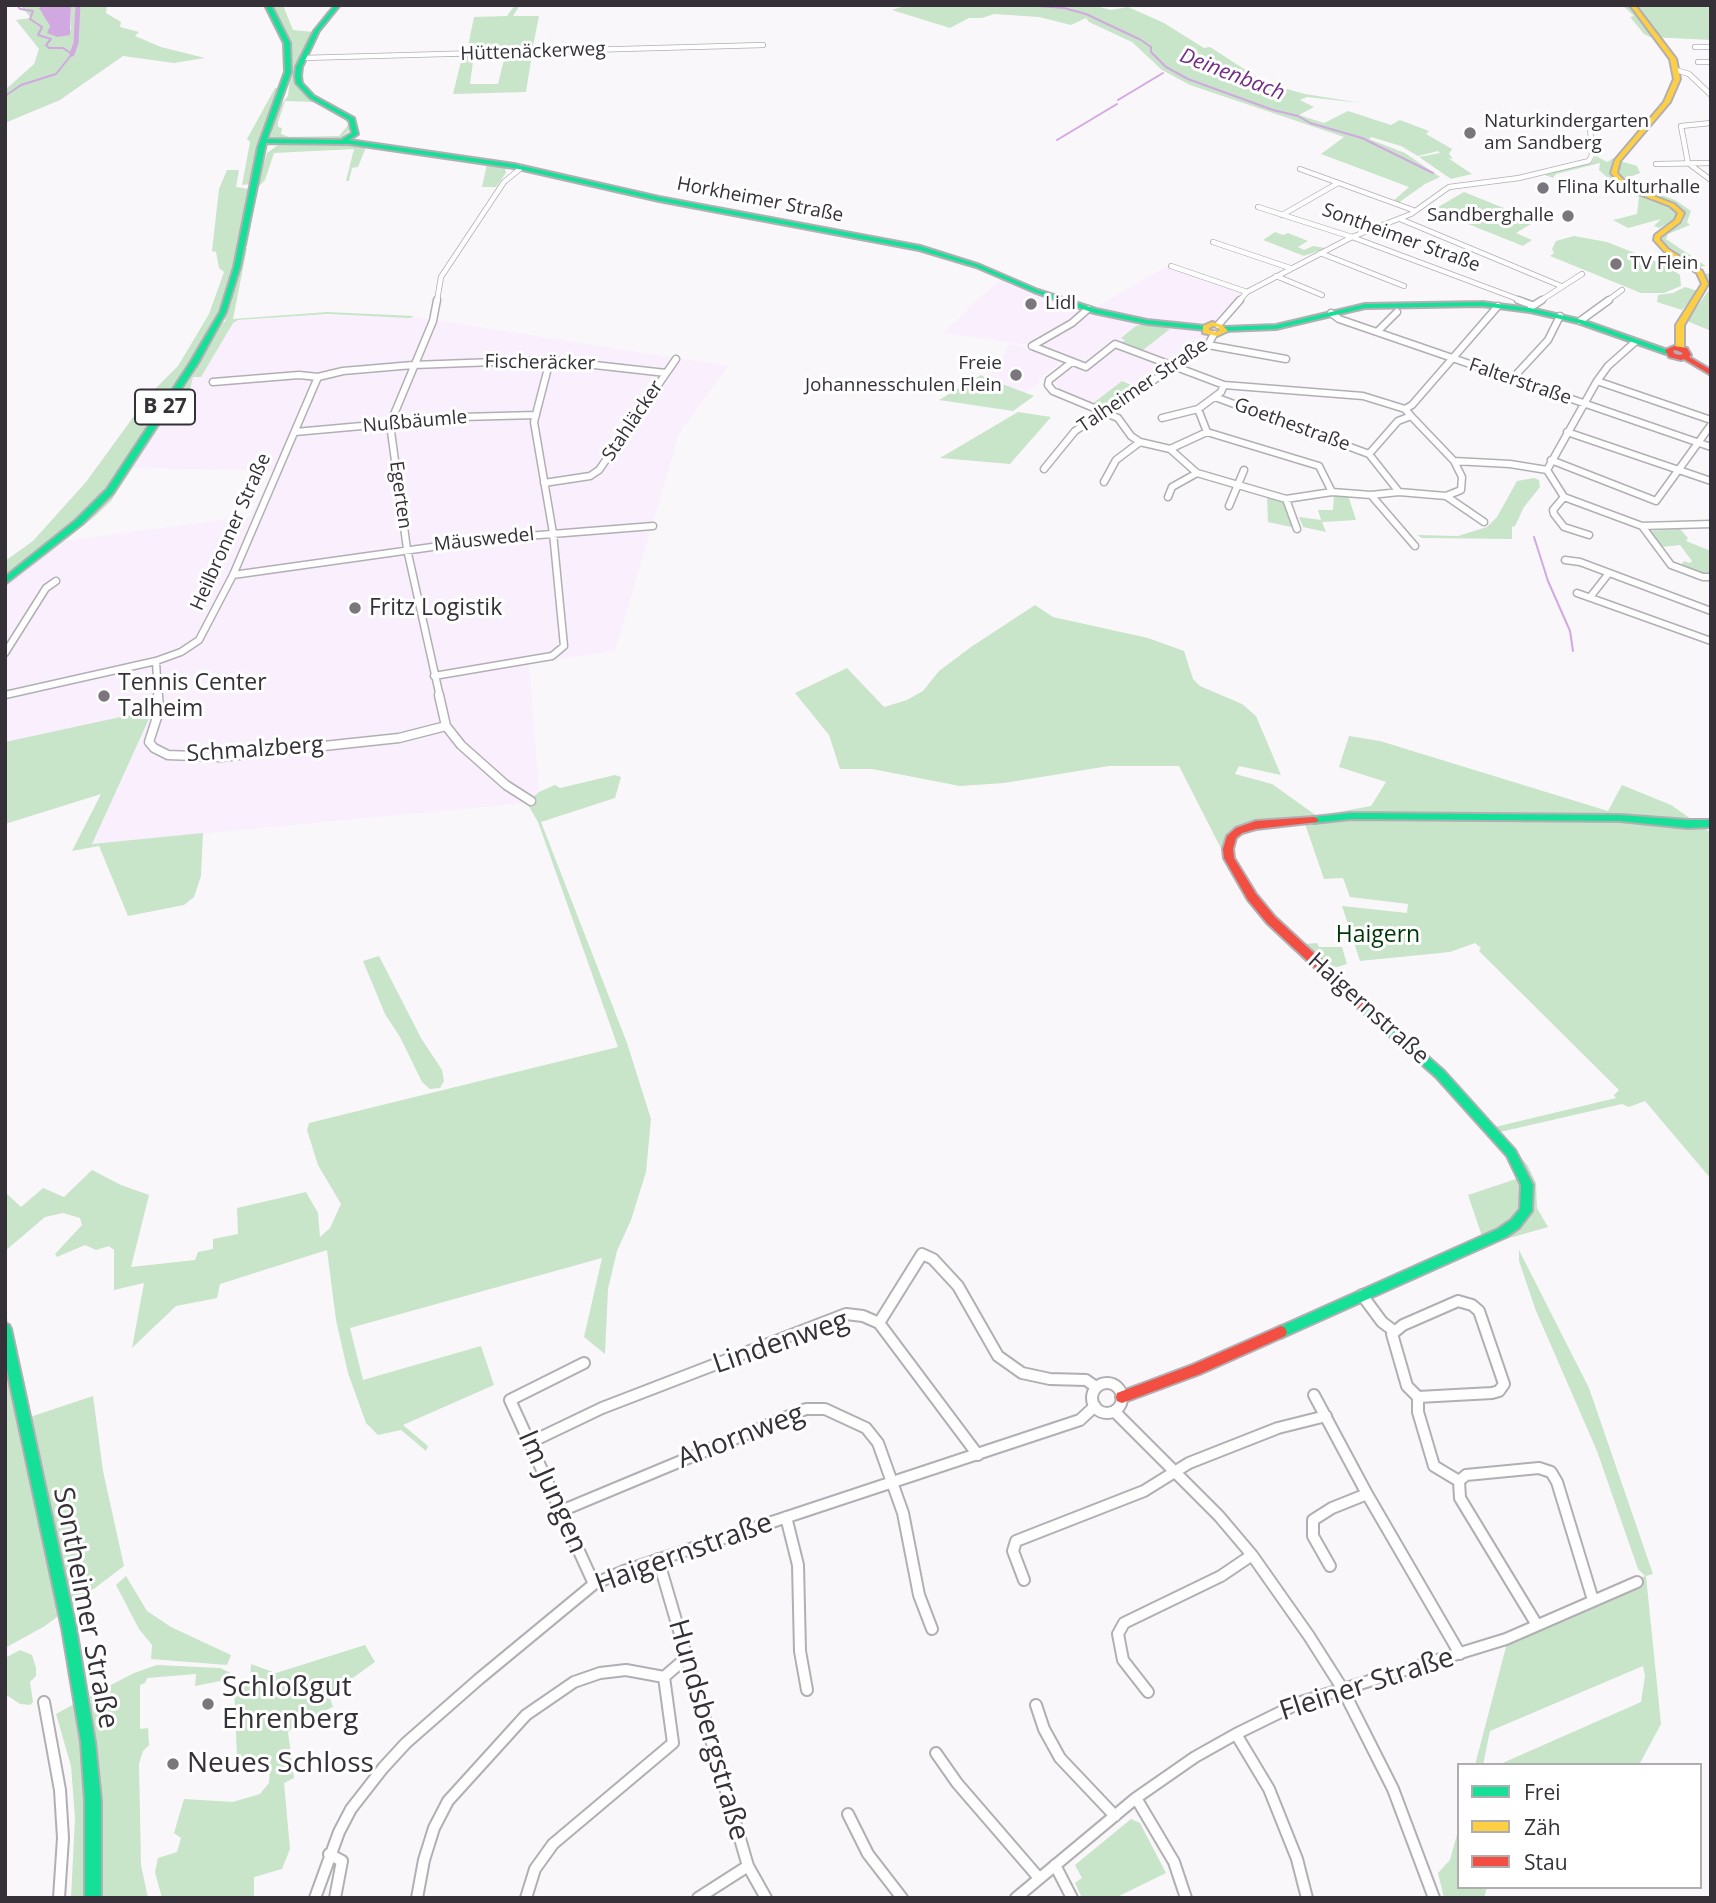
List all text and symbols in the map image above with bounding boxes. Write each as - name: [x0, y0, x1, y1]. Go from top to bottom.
- street label: Hüttenäckerweg: [460, 38, 606, 66]
- water label: Deinenbach: [1176, 44, 1288, 106]
- place label: Naturkindergarten am Sandberg: [1484, 111, 1649, 155]
- marker: Naturkindergarten am Sandberg: [1462, 125, 1478, 141]
- street label: Horkheimer Straße: [675, 173, 845, 227]
- place label: Flina Kulturhalle: [1557, 177, 1700, 199]
- marker: Flina Kulturhalle: [1535, 180, 1551, 196]
- street label: Sontheimer Straße: [1319, 199, 1483, 277]
- place label: Sandberghalle: [1427, 205, 1554, 227]
- marker: Sandberghalle: [1560, 208, 1576, 224]
- place label: TV Flein: [1630, 253, 1698, 275]
- marker: TV Flein: [1608, 256, 1624, 272]
- place label: Lidl: [1045, 293, 1076, 315]
- marker: Lidl: [1023, 296, 1039, 312]
- street label: Talheimer Straße: [1074, 334, 1212, 438]
- street label: Fischeräcker: [484, 351, 596, 375]
- place label: Freie Johannesschulen Flein: [805, 353, 1002, 397]
- street label: Falterstraße: [1466, 354, 1574, 410]
- marker: Freie Johannesschulen Flein: [1008, 367, 1024, 383]
- street label: Stahläcker: [598, 376, 668, 466]
- road number: B 27: [135, 390, 195, 424]
- street label: Goethestraße: [1231, 393, 1353, 457]
- street label: Nußbäumle: [362, 406, 468, 438]
- street label: Heilbronner Straße: [186, 450, 276, 614]
- street label: Egerten: [384, 460, 416, 530]
- street label: Mäuswedel: [433, 523, 535, 557]
- place label: Fritz Logistik: [369, 594, 502, 622]
- marker: Fritz Logistik: [347, 600, 363, 616]
- place label: Tennis Center Talheim: [118, 669, 267, 723]
- marker: Tennis Center Talheim: [96, 688, 112, 704]
- street label: Schmalzberg: [186, 731, 324, 769]
- park label: Haigern: [1336, 921, 1420, 949]
- street label: Haigernstraße: [1302, 948, 1434, 1070]
- street label: Lindenweg: [709, 1304, 853, 1382]
- street label: Ahornweg: [673, 1397, 809, 1477]
- street label: Im Jungen: [510, 1425, 594, 1559]
- street label: Sontheimer Straße: [45, 1484, 125, 1732]
- street label: Haigernstraße: [591, 1506, 777, 1602]
- street label: Hundsbergstraße: [660, 1616, 756, 1844]
- street label: Fleiner Straße: [1276, 1641, 1458, 1729]
- place label: Schloßgut Ehrenberg: [222, 1671, 359, 1737]
- marker: Schloßgut Ehrenberg: [200, 1696, 216, 1712]
- place label: Neues Schloss: [187, 1747, 374, 1781]
- marker: Neues Schloss: [165, 1756, 181, 1772]
- legend: [1457, 1763, 1702, 1889]
- text: Frei: [1524, 1778, 1561, 1806]
- text: Zäh: [1524, 1813, 1561, 1841]
- text: Stau: [1524, 1848, 1568, 1876]

